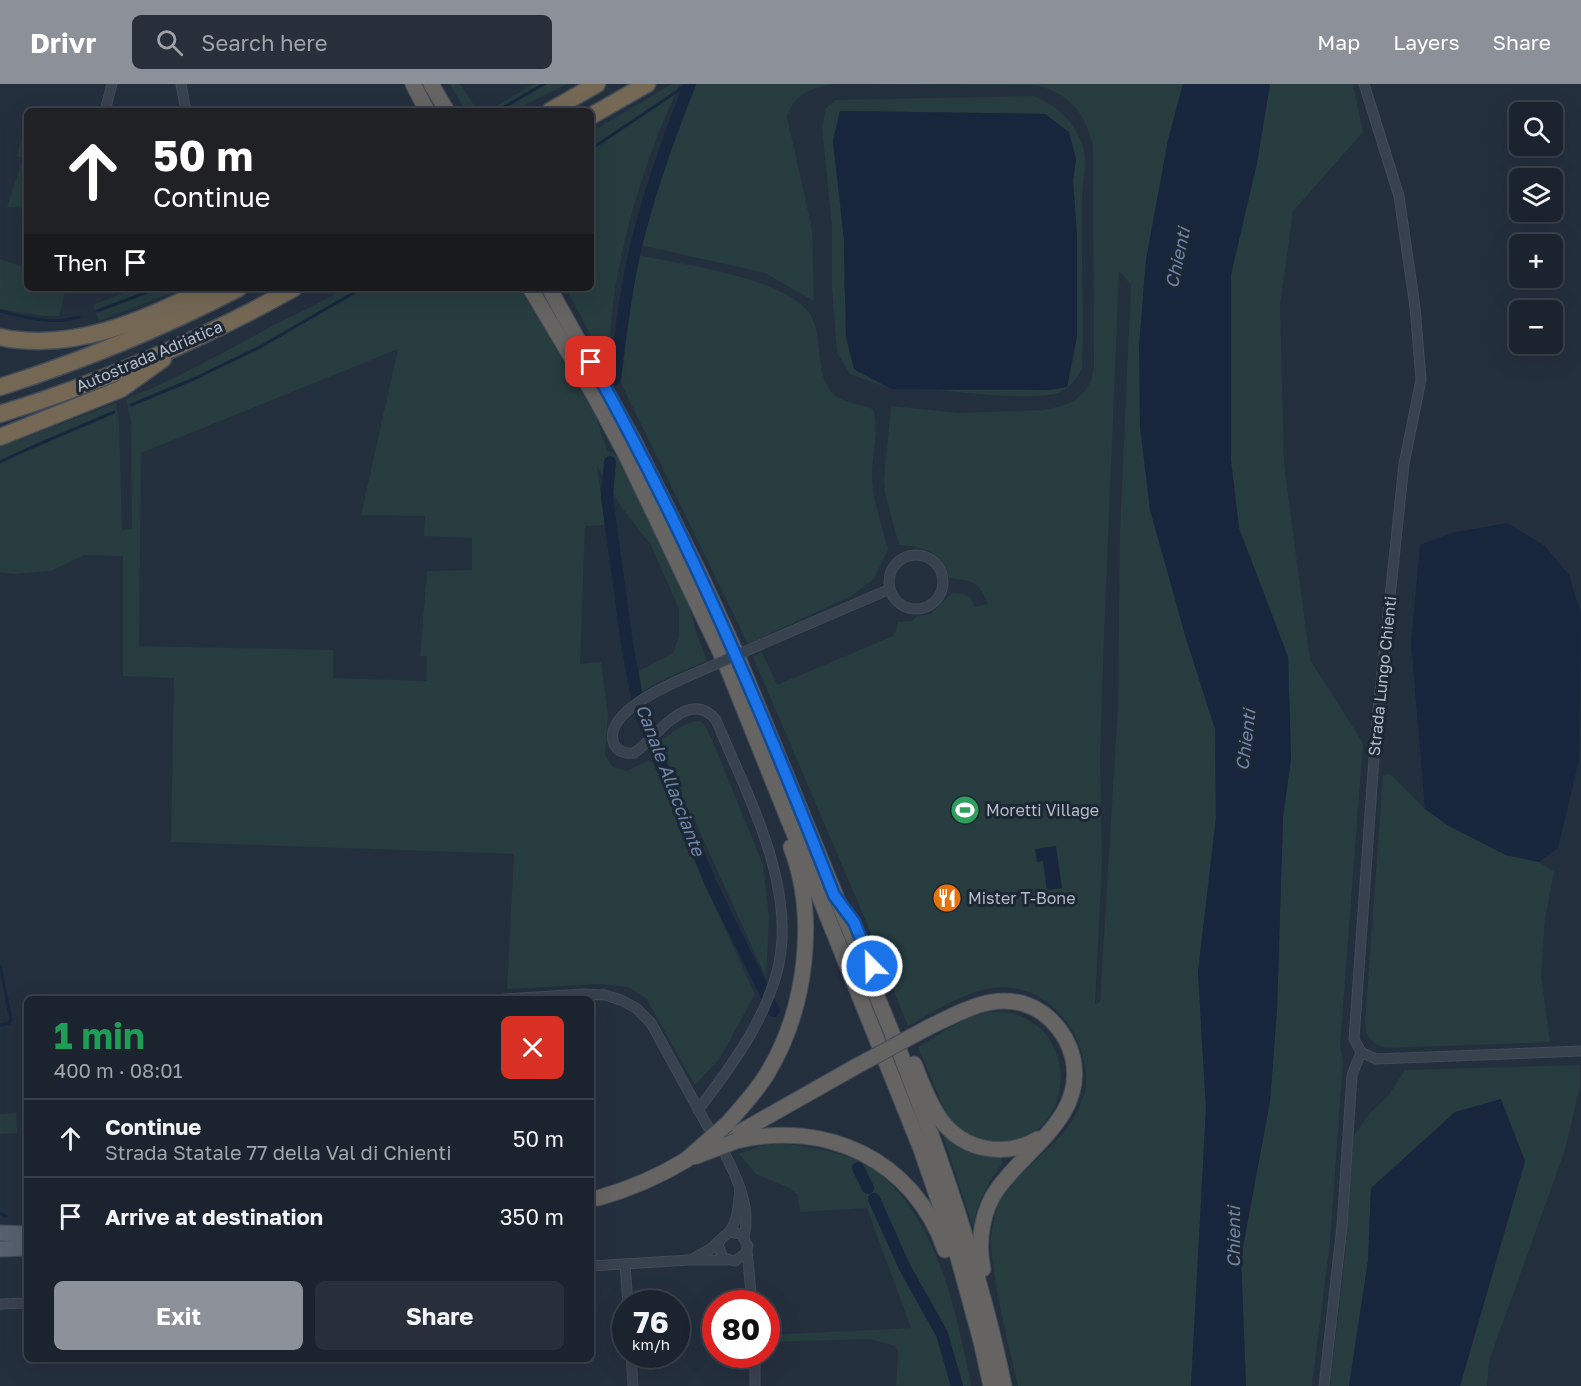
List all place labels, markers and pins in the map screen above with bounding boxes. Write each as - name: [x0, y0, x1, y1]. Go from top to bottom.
- pin: [565, 336, 616, 387]
- sports icon: Moretti Village: [949, 794, 981, 826]
- place label: Moretti Village: [986, 800, 1099, 820]
- restaurant icon: Mister T-Bone: [931, 882, 963, 914]
- place label: Mister T-Bone: [968, 888, 1075, 908]

